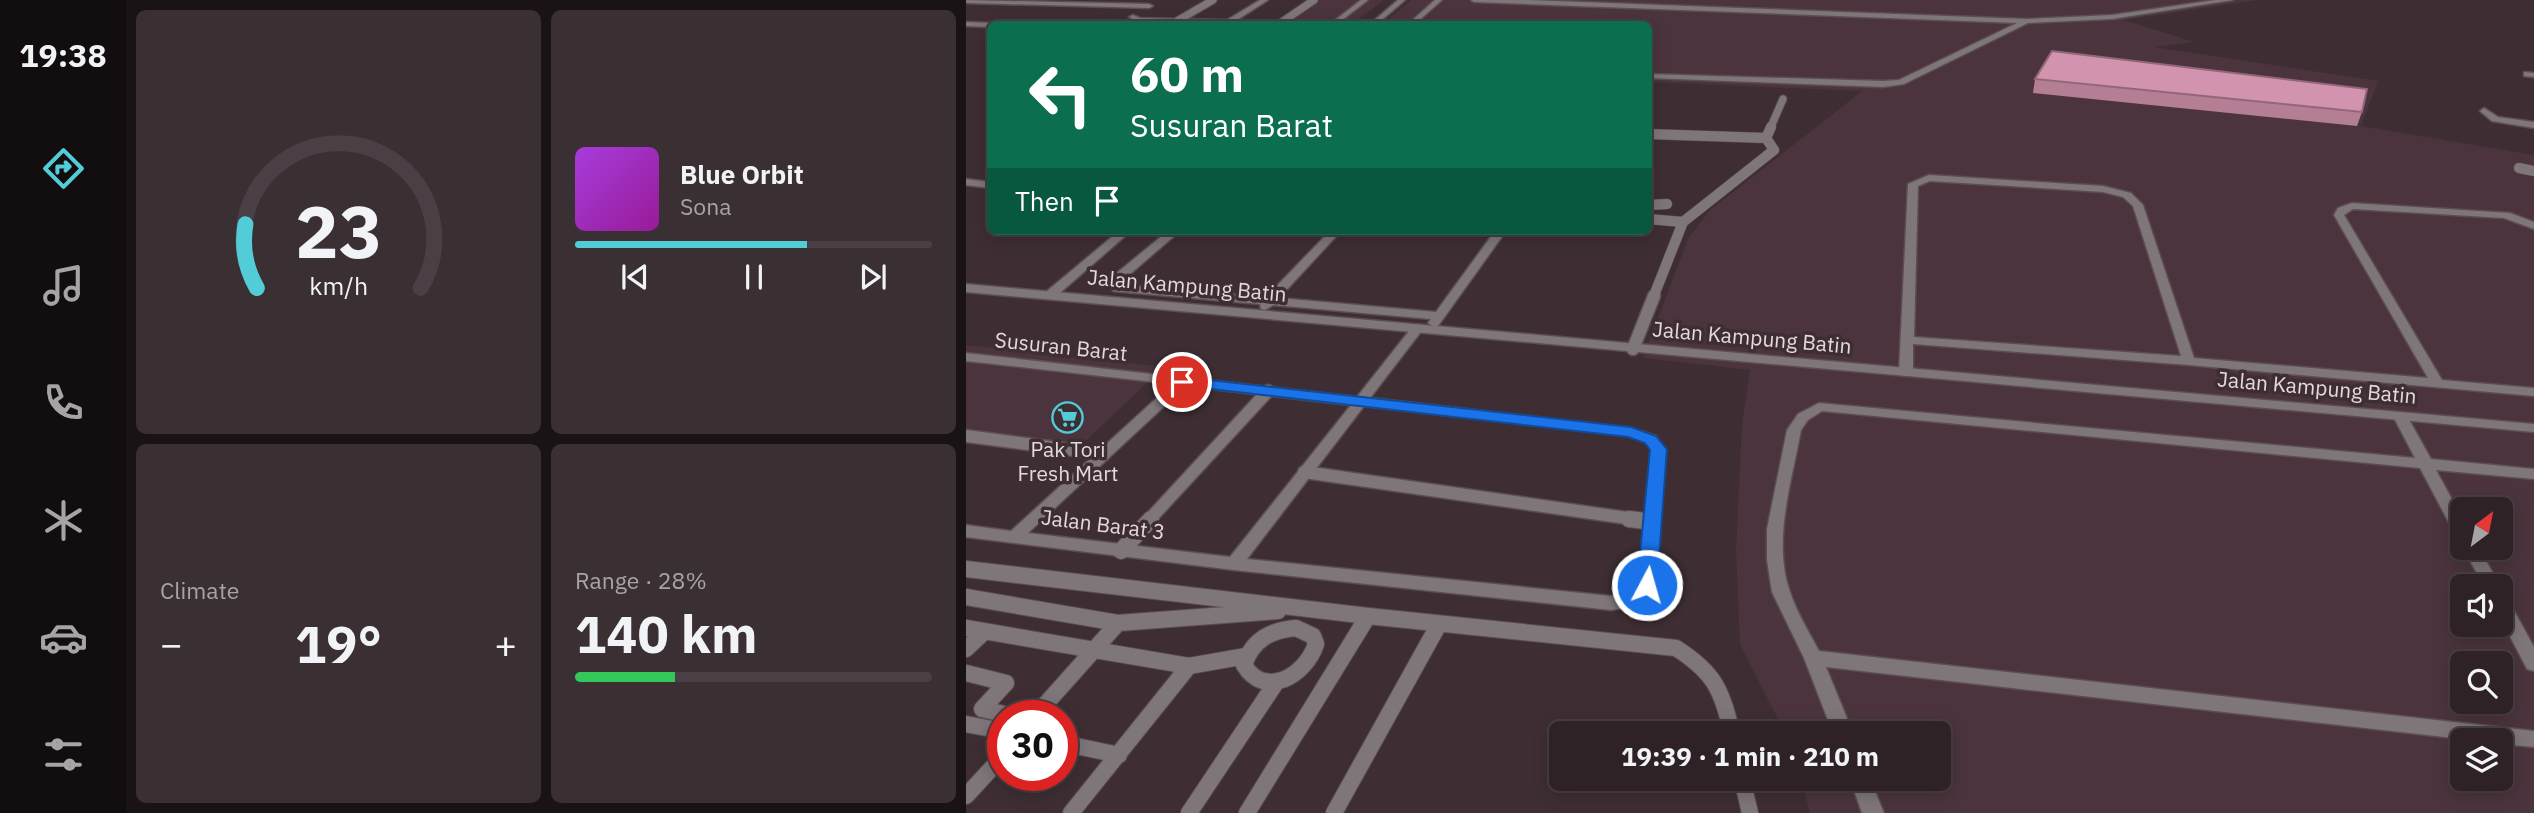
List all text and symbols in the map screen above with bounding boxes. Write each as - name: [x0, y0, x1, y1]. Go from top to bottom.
- text: 19:38: [19, 34, 107, 76]
- text: 60 m: [1130, 42, 1244, 105]
- icon: left: [1015, 49, 1106, 140]
- text: Susuran Barat: [1130, 104, 1333, 146]
- icon: directions: [39, 144, 88, 193]
- text: Blue Orbit: [680, 157, 804, 191]
- icon: arrive: [1088, 182, 1126, 220]
- text: 23: [295, 183, 382, 278]
- text: Then: [1015, 184, 1074, 218]
- text: Sona: [680, 191, 732, 221]
- icon: previous: [616, 258, 654, 296]
- icon: pause: [735, 258, 773, 296]
- icon: next: [854, 258, 892, 296]
- icon: music: [39, 261, 88, 310]
- street label: Jalan Kampung Batin: [1086, 262, 1288, 308]
- text: km/h: [309, 269, 368, 302]
- street label: Jalan Kampung Batin: [1651, 314, 1853, 360]
- street label: Susuran Barat: [993, 325, 1129, 367]
- pin: [1152, 352, 1212, 412]
- icon: arrive: [1163, 363, 1201, 401]
- street label: Jalan Kampung Batin: [2216, 364, 2418, 410]
- icon: phone: [39, 378, 88, 427]
- supermarket icon: Pak Tori Fresh Mart: [1051, 401, 1085, 435]
- place label: Pak Tori Fresh Mart: [1018, 435, 1119, 487]
- icon: climate: [39, 496, 88, 545]
- north arrow: [2450, 497, 2513, 560]
- map controls: [2450, 497, 2513, 791]
- street label: Jalan Barat 3: [1040, 503, 1167, 545]
- position arrow: [1610, 548, 1684, 622]
- text: Range · 28%: [575, 565, 707, 595]
- button: sound: [2450, 574, 2513, 637]
- text: Climate: [160, 575, 239, 605]
- text: 140 km: [575, 600, 757, 667]
- text: 19°: [295, 610, 382, 677]
- icon: car: [39, 613, 88, 662]
- text: −: [160, 619, 183, 668]
- text: +: [494, 619, 517, 668]
- button: search: [2450, 651, 2513, 714]
- speed limit sign: 30: [987, 700, 1078, 791]
- button: layers: [2450, 728, 2513, 791]
- icon: filters: [39, 730, 88, 779]
- text: 19:39 · 1 min · 210 m: [1621, 739, 1879, 773]

